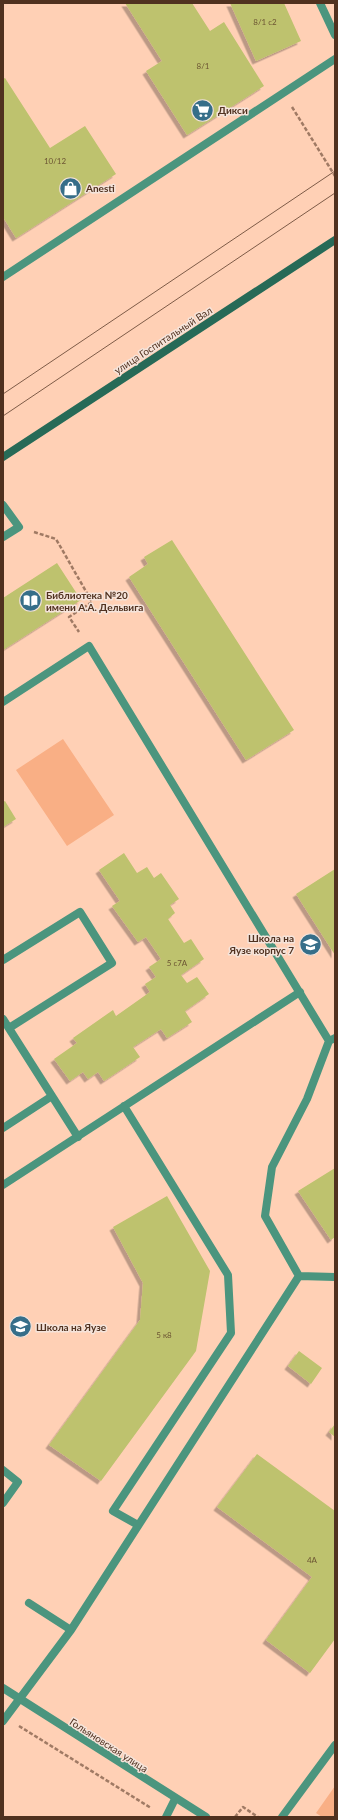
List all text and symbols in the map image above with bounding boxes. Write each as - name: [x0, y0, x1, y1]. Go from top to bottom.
- house number: 8/1 с2: [253, 17, 277, 27]
- house number: 8/1: [197, 61, 210, 71]
- supermarket icon: Дикси: [190, 97, 216, 123]
- place label: Дикси: [218, 104, 248, 116]
- house number: 10/12: [44, 156, 66, 166]
- shop icon: Anesti: [57, 175, 83, 201]
- place label: Anesti: [85, 182, 115, 194]
- street label: улица Госпитальный Вал: [112, 304, 214, 376]
- library icon: Библиотека №20 имени А.А. Дельвига: [17, 588, 43, 614]
- place label: Библиотека №20 имени А.А. Дельвига: [46, 589, 143, 613]
- school or university icon: Школа на Яузе корпус 7: [297, 931, 323, 957]
- place label: Школа на Яузе корпус 7: [228, 932, 294, 956]
- house number: 5 с7А: [167, 958, 188, 968]
- school or university icon: Школа на Яузе: [7, 1314, 33, 1340]
- place label: Школа на Яузе: [36, 1321, 107, 1333]
- house number: 5 к8: [156, 1330, 172, 1340]
- house number: 4А: [307, 1555, 318, 1565]
- street label: Гольяновская улица: [68, 1715, 150, 1775]

